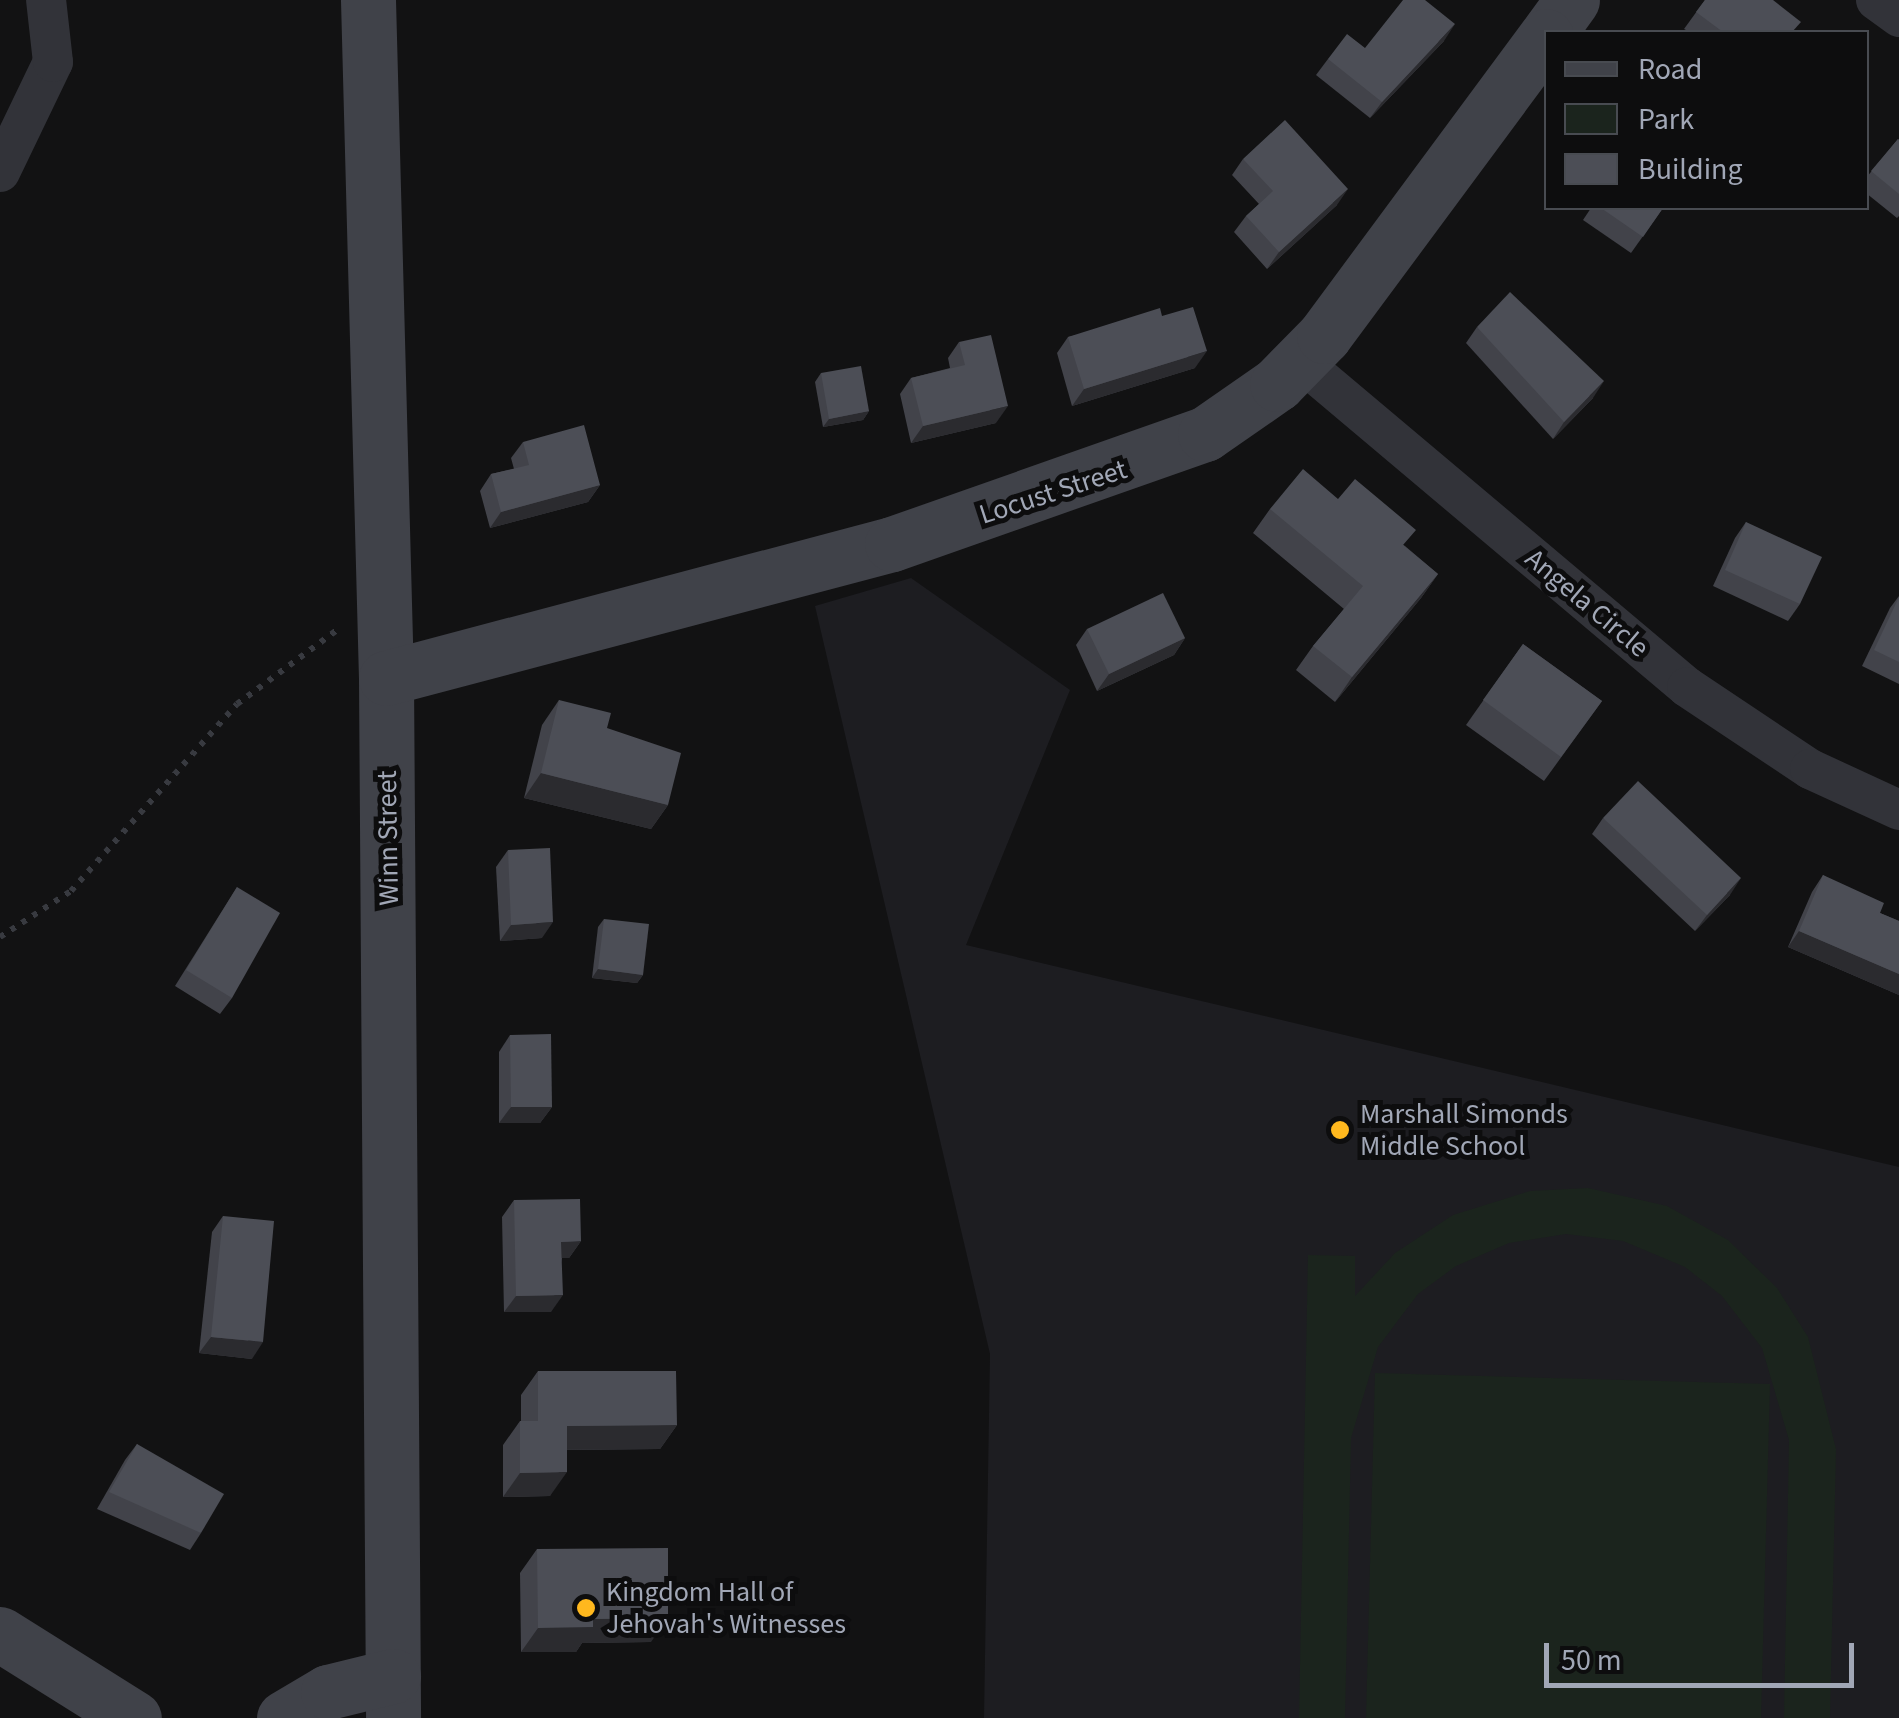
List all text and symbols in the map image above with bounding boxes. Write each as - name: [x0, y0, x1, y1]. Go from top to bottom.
- legend: [1544, 30, 1869, 210]
- text: Road: [1638, 48, 1702, 91]
- text: Park: [1638, 98, 1694, 141]
- text: Building: [1638, 148, 1743, 191]
- street label: Locust Street: [975, 452, 1131, 532]
- street label: Angela Circle: [1518, 542, 1656, 664]
- street label: Winn Street: [370, 770, 406, 906]
- place label: Marshall Simonds Middle School: [1360, 1097, 1568, 1163]
- marker: Marshall Simonds Middle School: [1329, 1119, 1351, 1141]
- place label: Kingdom Hall of Jehovah's Witnesses: [606, 1575, 846, 1641]
- marker: Kingdom Hall of Jehovah's Witnesses: [575, 1597, 597, 1619]
- scale bar: [1549, 1623, 1859, 1685]
- text: 50 m: [1561, 1639, 1622, 1682]

